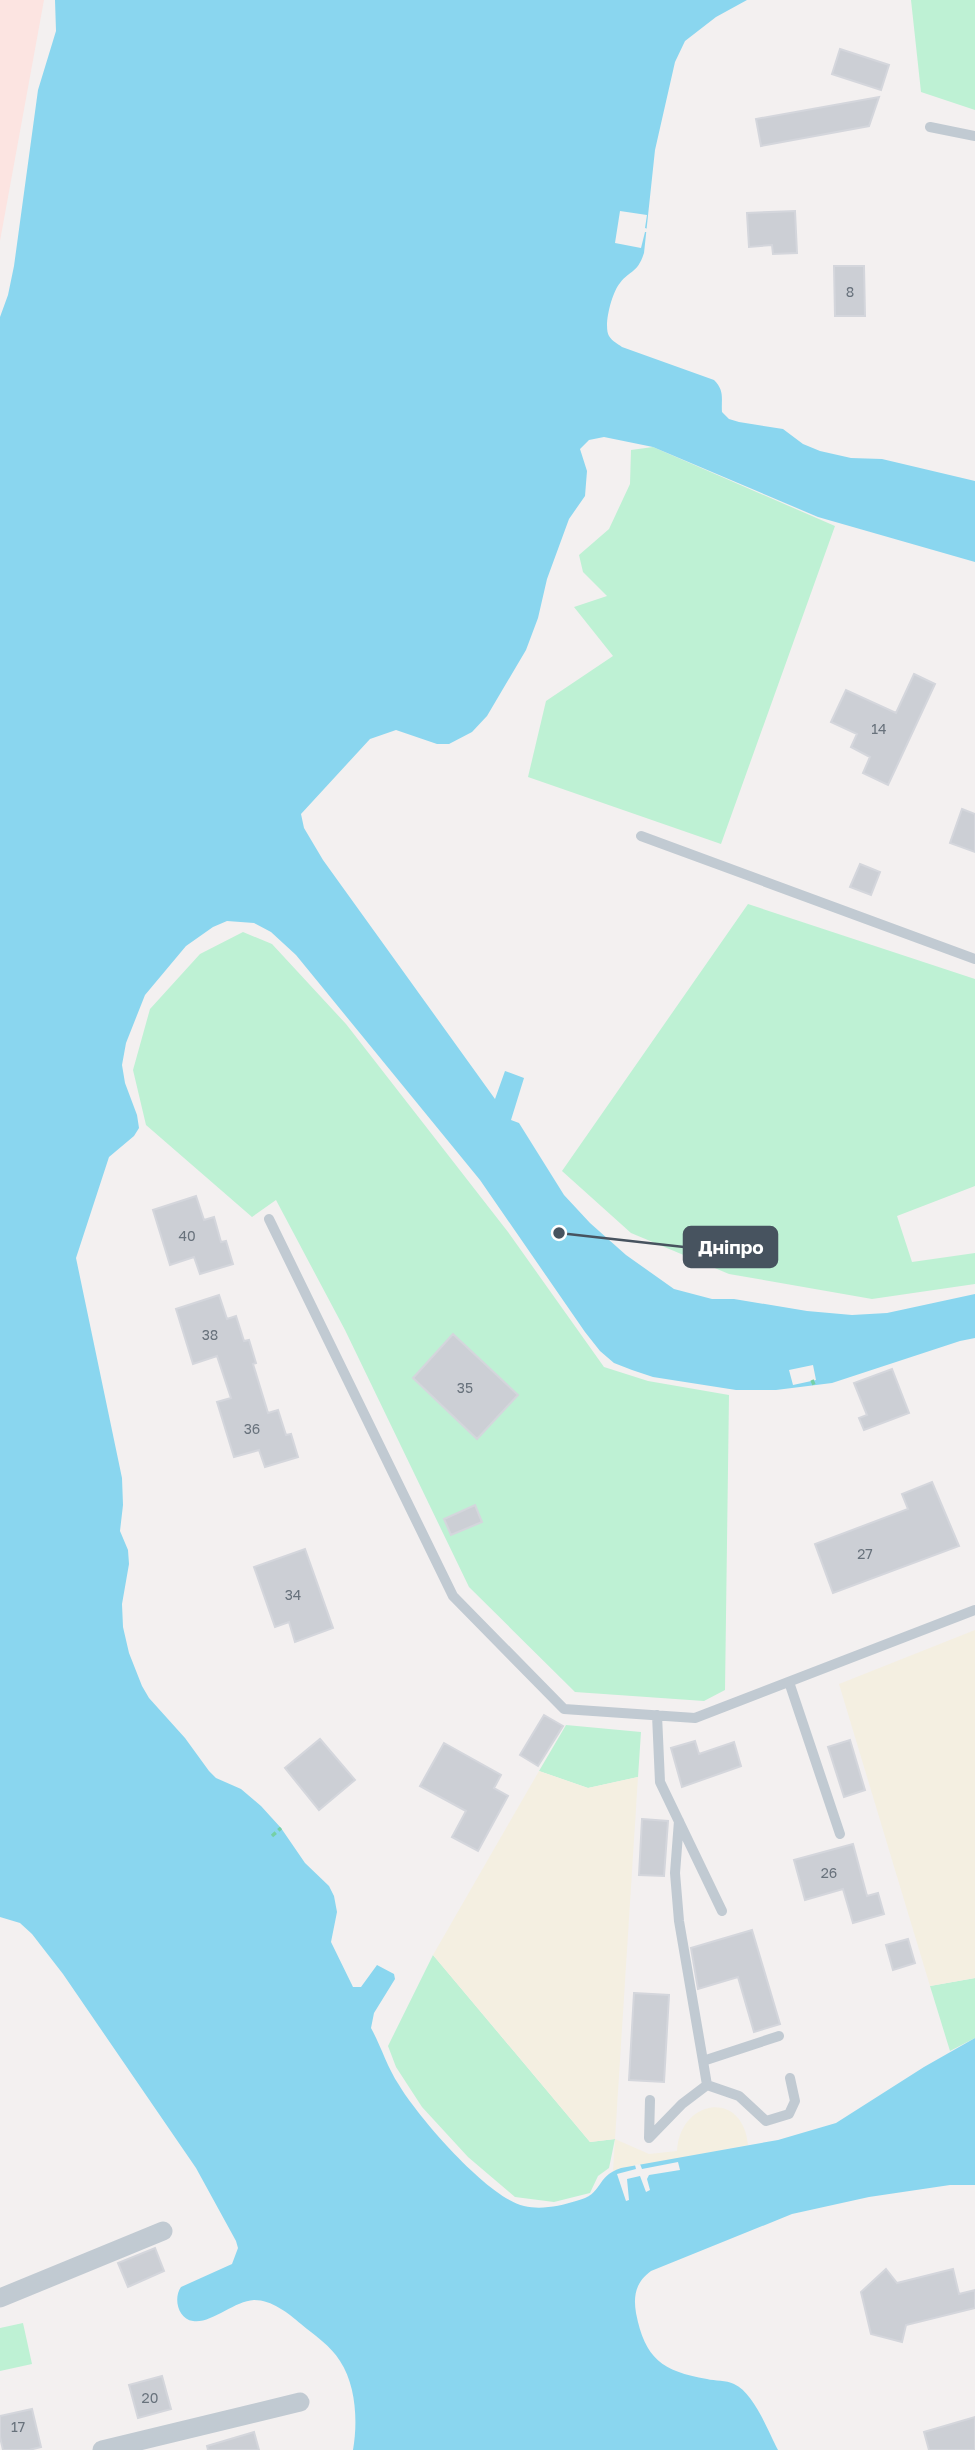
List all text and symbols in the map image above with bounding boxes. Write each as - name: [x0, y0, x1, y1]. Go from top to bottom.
- house number: 8: [846, 283, 854, 300]
- house number: 14: [871, 720, 887, 737]
- house number: 40: [178, 1227, 196, 1244]
- callout: Дніпро: [684, 1227, 777, 1267]
- text: Дніпро: [698, 1235, 764, 1258]
- house number: 38: [202, 1326, 218, 1343]
- house number: 35: [457, 1379, 473, 1396]
- house number: 36: [244, 1420, 260, 1437]
- house number: 27: [857, 1545, 873, 1562]
- house number: 34: [285, 1586, 301, 1603]
- house number: 26: [821, 1864, 837, 1881]
- house number: 20: [142, 2389, 158, 2406]
- house number: 17: [11, 2418, 25, 2435]

